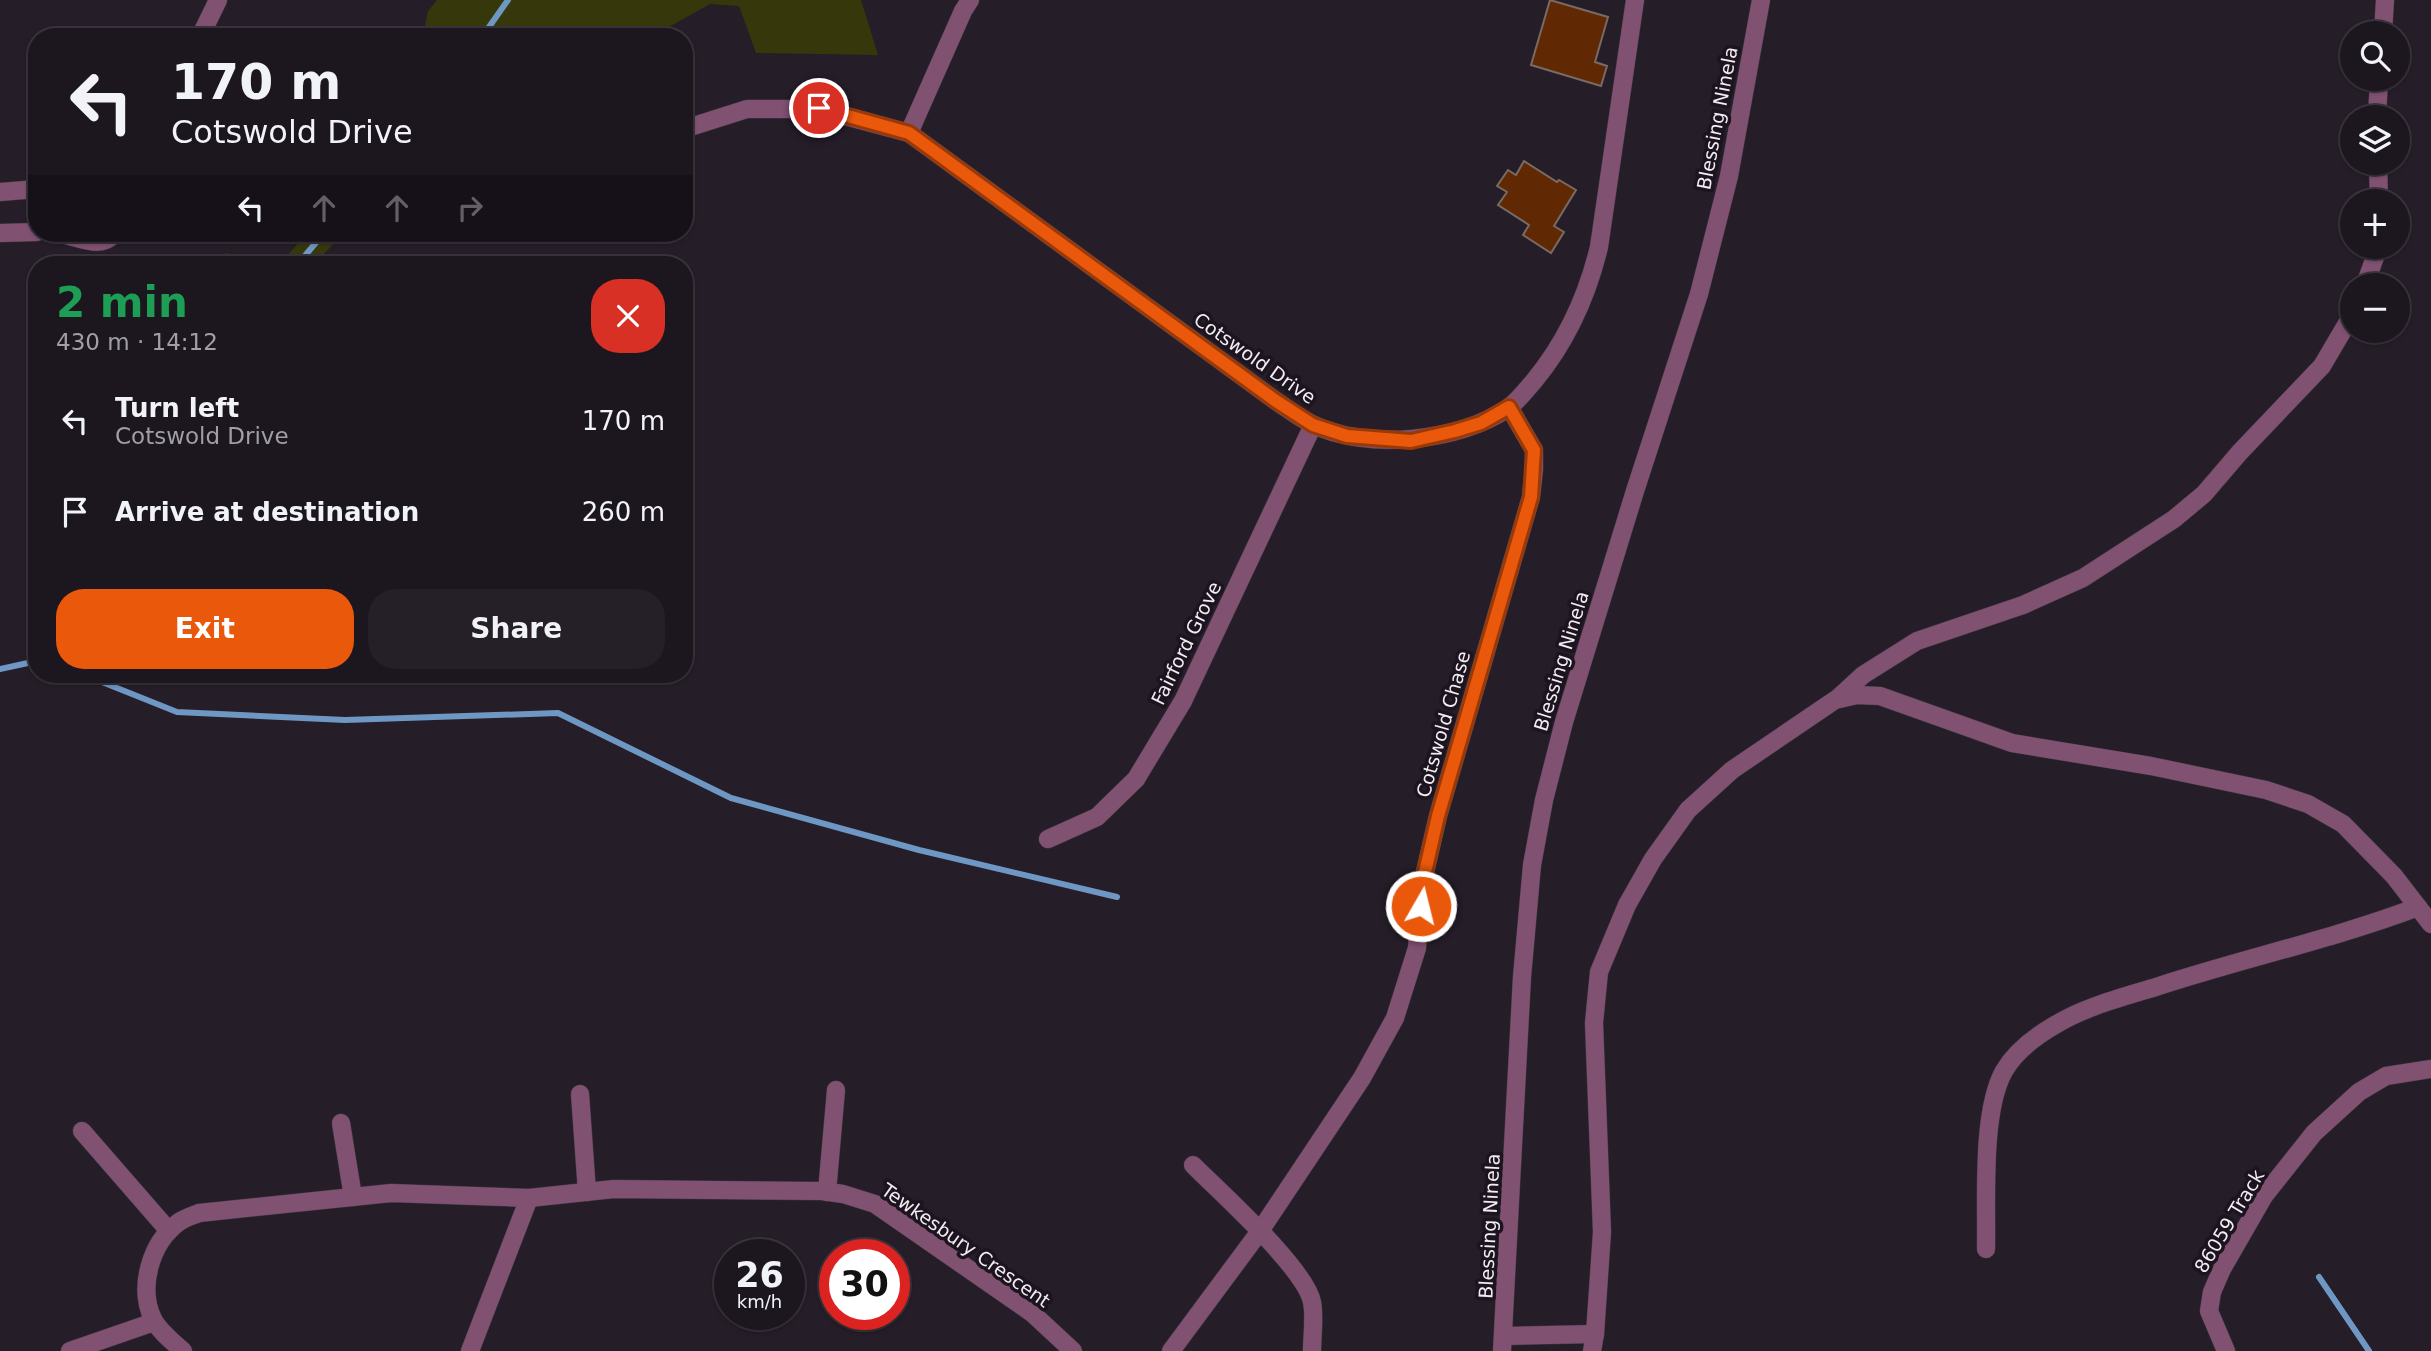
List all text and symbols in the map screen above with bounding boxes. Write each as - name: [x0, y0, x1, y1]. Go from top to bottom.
- map controls: [2340, 21, 2410, 343]
- button: search: [2340, 21, 2410, 91]
- street label: Blessing Ninela: [1692, 45, 1742, 191]
- text: 170 m: [171, 54, 341, 111]
- icon: left: [56, 56, 147, 147]
- pin: [789, 78, 849, 138]
- icon: arrive: [800, 89, 838, 127]
- button: layers: [2340, 105, 2410, 175]
- text: Cotswold Drive: [171, 113, 413, 151]
- icon: left: [232, 189, 270, 227]
- icon: ahead: [305, 189, 343, 227]
- icon: ahead: [378, 189, 416, 227]
- icon: right: [451, 189, 489, 227]
- button: +: [2340, 189, 2410, 259]
- button: −: [2340, 273, 2410, 343]
- text: 2 min: [56, 278, 188, 327]
- button: close: [591, 279, 665, 353]
- street label: Cotswold Drive: [1190, 308, 1320, 408]
- text: 430 m · 14:12: [56, 329, 218, 355]
- text: Turn left: [115, 393, 239, 423]
- icon: left: [56, 402, 94, 440]
- text: 170 m: [582, 406, 665, 436]
- text: Cotswold Drive: [115, 423, 289, 449]
- icon: arrive: [56, 493, 94, 531]
- text: Arrive at destination: [115, 497, 419, 527]
- text: 260 m: [582, 497, 665, 527]
- street label: Fairford Grove: [1147, 578, 1225, 708]
- street label: Blessing Ninela: [1529, 588, 1593, 734]
- button: Exit: [56, 589, 354, 669]
- button: Share: [368, 589, 665, 669]
- street label: Cotswold Chase: [1412, 648, 1474, 800]
- position arrow: [1384, 869, 1458, 943]
- street label: Blessing Ninela: [1474, 1153, 1504, 1299]
- street label: 86059 Track: [2190, 1166, 2268, 1276]
- street label: Tewkesbury Crescent: [877, 1178, 1054, 1312]
- speed limit sign: 30: [819, 1239, 910, 1330]
- text: 26: [735, 1255, 784, 1295]
- text: km/h: [737, 1291, 782, 1312]

